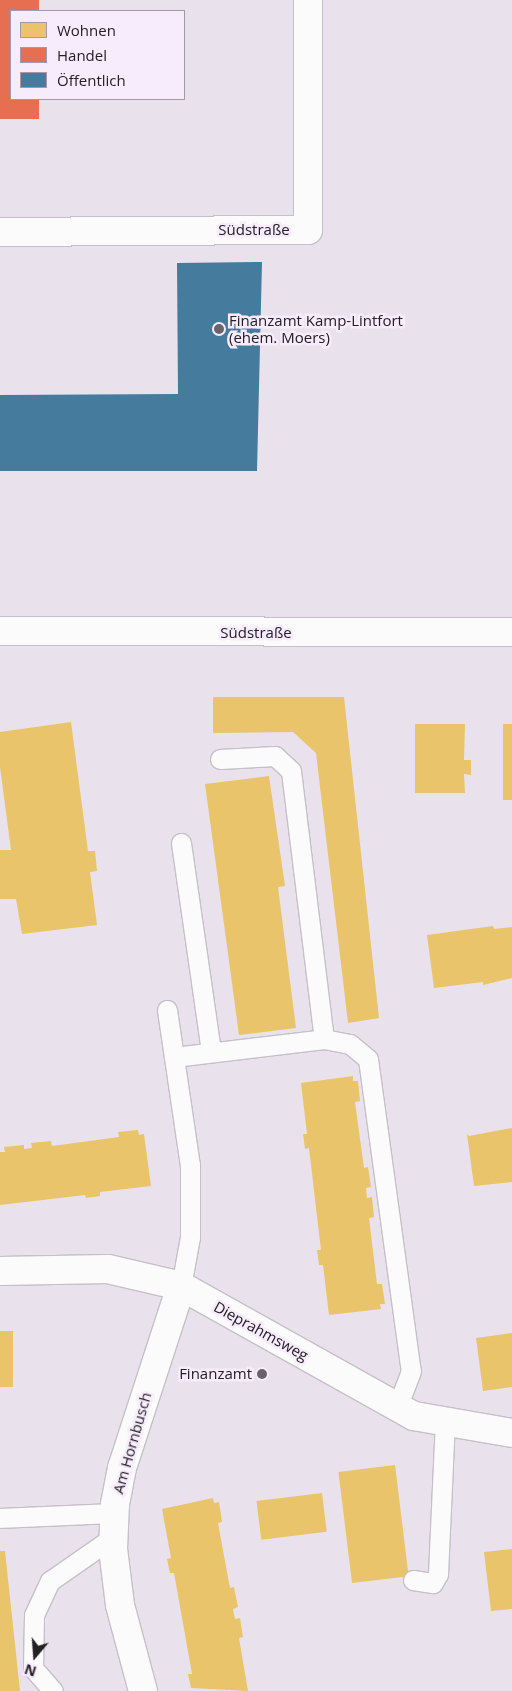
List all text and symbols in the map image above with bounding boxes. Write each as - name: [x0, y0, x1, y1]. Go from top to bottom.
- legend: [10, 10, 185, 100]
- text: Wohnen: [57, 20, 116, 40]
- text: Handel: [57, 45, 107, 65]
- text: Öffentlich: [57, 70, 126, 90]
- street label: Südstraße: [218, 221, 290, 239]
- place label: Finanzamt Kamp-Lintfort (ehem. Moers): [229, 311, 403, 346]
- marker: Finanzamt Kamp-Lintfort (ehem. Moers): [213, 323, 225, 335]
- street label: Südstraße: [220, 624, 292, 642]
- street label: Dieprahmsweg: [211, 1298, 311, 1364]
- place label: Finanzamt: [179, 1365, 252, 1383]
- marker: Finanzamt: [256, 1368, 268, 1380]
- street label: Am Hornbusch: [109, 1390, 155, 1496]
- north arrow: [10, 1631, 60, 1681]
- text: N: [22, 1660, 39, 1682]

